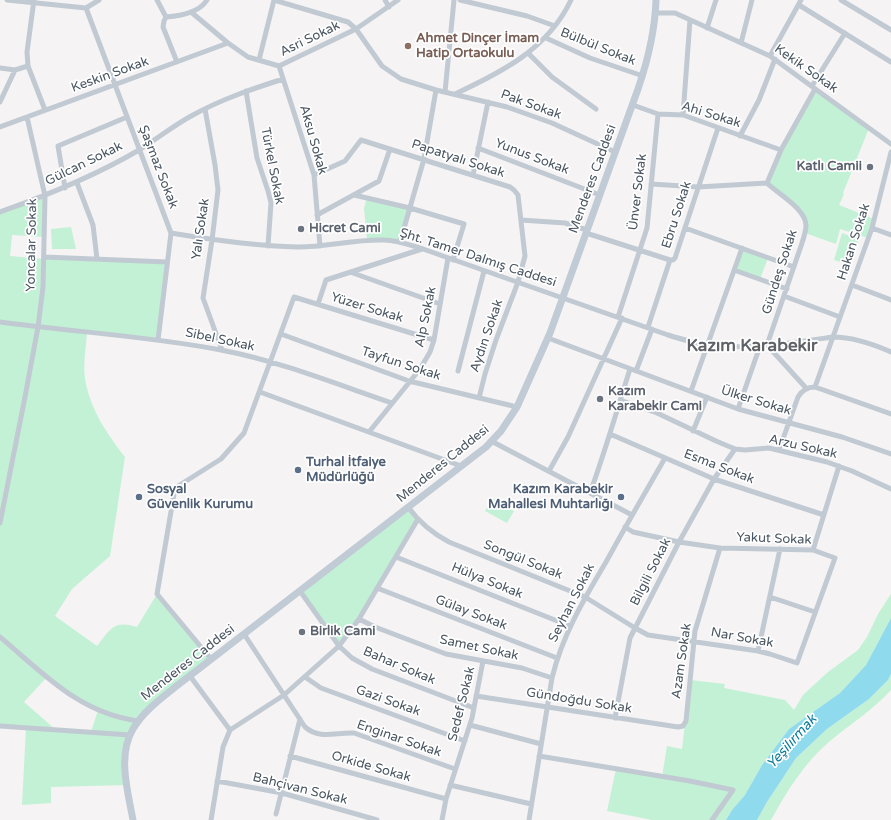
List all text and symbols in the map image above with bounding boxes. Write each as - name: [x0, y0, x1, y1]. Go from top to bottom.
- street label: Asri Sokak: [277, 18, 343, 60]
- street label: Bülbül Sokak: [558, 25, 638, 69]
- place label: Ahmet Dinçer İmam Hatip Ortaokulu: [416, 31, 539, 62]
- marker: Ahmet Dinçer İmam Hatip Ortaokulu: [403, 41, 413, 51]
- street label: Kekik Sokak: [771, 41, 841, 97]
- street label: Keskin Sokak: [69, 54, 151, 96]
- street label: Pak Sokak: [499, 87, 563, 123]
- street label: Ahi Sokak: [679, 99, 743, 131]
- street label: Aksu Sokak: [296, 104, 330, 176]
- street label: Şaşmaz Sokak: [135, 123, 181, 211]
- street label: Menderes Caddesi: [566, 123, 620, 235]
- street label: Türkel Sokak: [257, 126, 287, 206]
- street label: Yunus Sokak: [493, 136, 571, 178]
- street label: Papatyalı Sokak: [409, 137, 507, 181]
- street label: Gülcan Sokak: [43, 139, 125, 189]
- street label: Ünver Sokak: [626, 153, 650, 231]
- place label: Katlı Camii: [797, 159, 862, 175]
- marker: Katlı Camii: [865, 162, 875, 172]
- street label: Ebru Sokak: [659, 179, 695, 251]
- street label: Yalı Sokak: [189, 197, 213, 261]
- street label: Yoncalar Sokak: [23, 198, 41, 292]
- street label: Hakan Sokak: [834, 202, 874, 282]
- place label: Hicret Cami: [309, 221, 381, 237]
- marker: Hicret Cami: [296, 224, 306, 234]
- street label: Şht. Tamer Dalmış Caddesi: [398, 225, 558, 291]
- street label: Gündeş Sokak: [759, 228, 801, 316]
- street label: Alp Sokak: [412, 285, 440, 349]
- street label: Yüzer Sokak: [329, 290, 405, 326]
- street label: Aydın Sokak: [467, 297, 507, 375]
- street label: Sibel Sokak: [184, 325, 256, 355]
- district label: Kazım Karabekir: [686, 337, 818, 357]
- street label: Tayfun Sokak: [359, 344, 443, 384]
- street label: Ülker Sokak: [719, 383, 793, 419]
- place label: Kazım Karabekir Cami: [608, 384, 702, 415]
- marker: Kazım Karabekir Cami: [595, 394, 605, 404]
- street label: Menderes Caddesi: [394, 422, 492, 506]
- street label: Arzu Sokak: [767, 432, 839, 462]
- street label: Esma Sokak: [682, 446, 756, 488]
- place label: Turhal İtfaiye Müdürlüğü: [306, 455, 386, 486]
- marker: Turhal İtfaiye Müdürlüğü: [293, 465, 303, 475]
- place label: Sosyal Güvenlik Kurumu: [147, 482, 253, 513]
- place label: Kazım Karabekir Mahallesi Muhtarlığı: [488, 482, 613, 513]
- marker: Sosyal Güvenlik Kurumu: [134, 492, 144, 502]
- marker: Kazım Karabekir Mahallesi Muhtarlığı: [616, 492, 626, 502]
- street label: Yakut Sokak: [736, 530, 812, 548]
- street label: Bilgili Sokak: [627, 536, 675, 608]
- street label: Songül Sokak: [481, 537, 565, 583]
- street label: Hülya Sokak: [449, 560, 525, 602]
- street label: Seyhan Sokak: [546, 561, 598, 645]
- street label: Gülay Sokak: [433, 592, 509, 634]
- street label: Menderes Caddesi: [138, 622, 238, 704]
- street label: Azam Sokak: [669, 622, 695, 700]
- place label: Birlik Cami: [310, 624, 376, 640]
- street label: Nar Sokak: [709, 625, 775, 651]
- marker: Birlik Cami: [297, 627, 307, 637]
- street label: Samet Sokak: [438, 632, 520, 664]
- street label: Bahar Sokak: [360, 644, 438, 688]
- street label: Sedef Sokak: [445, 665, 479, 743]
- street label: Gazi Sokak: [354, 682, 422, 720]
- street label: Gündoğdu Sokak: [525, 685, 633, 717]
- water label: Yeşilırmak: [763, 712, 821, 772]
- street label: Enginar Sokak: [355, 717, 443, 761]
- street label: Orkide Sokak: [329, 748, 413, 786]
- street label: Bahçivan Sokak: [251, 770, 349, 808]

